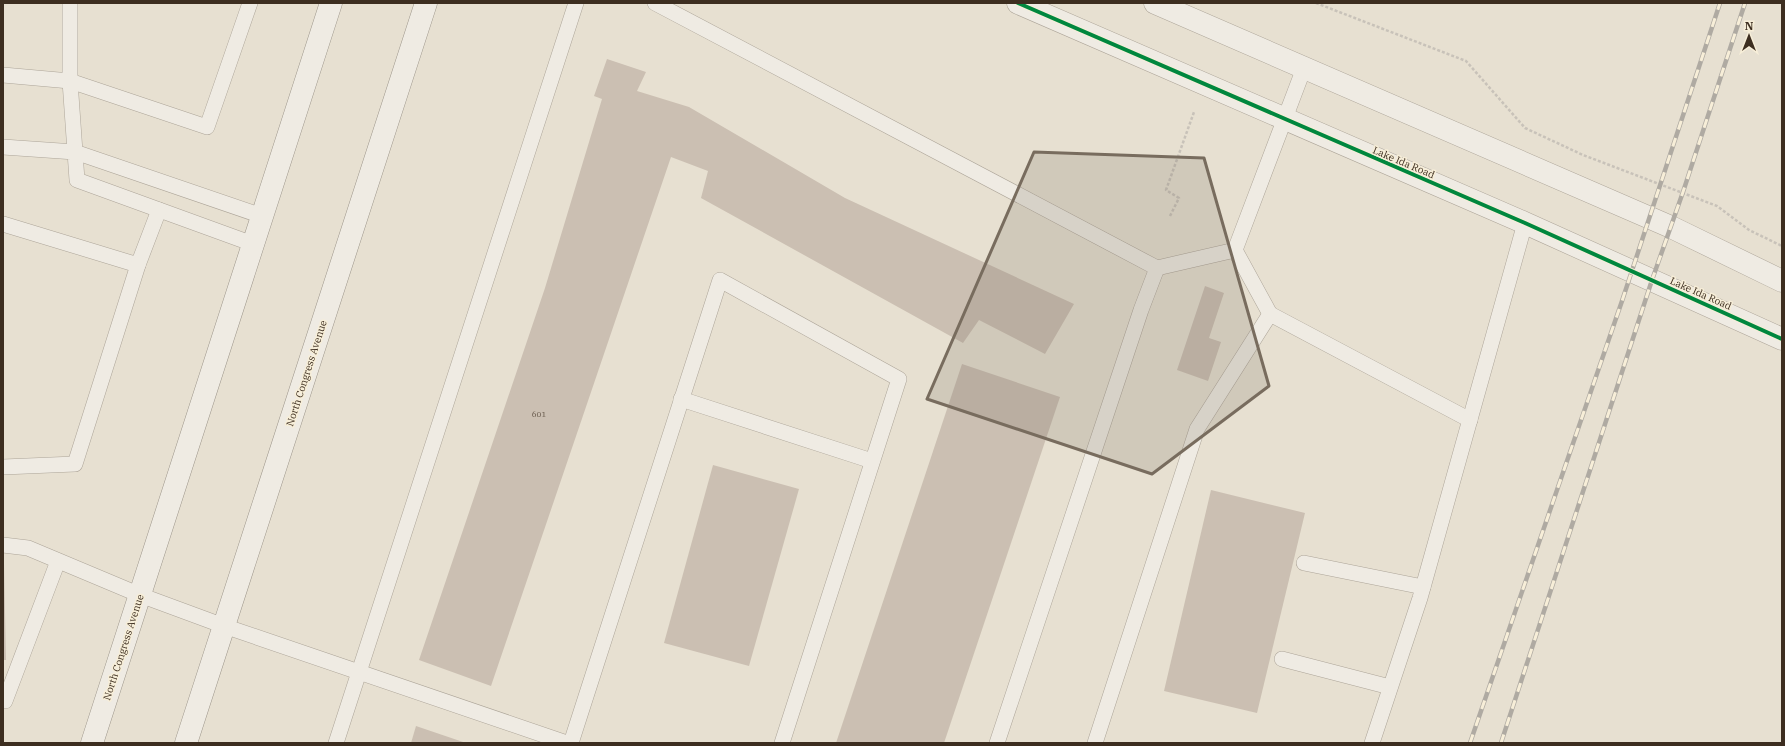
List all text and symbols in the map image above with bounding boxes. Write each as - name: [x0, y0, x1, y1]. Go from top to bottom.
- north arrow: [1729, 16, 1769, 56]
- text: N: [1745, 19, 1754, 33]
- street label: Lake Ida Road: [1371, 144, 1437, 181]
- street label: Lake Ida Road: [1668, 274, 1734, 313]
- street label: North Congress Avenue: [283, 318, 330, 428]
- house number: 601: [532, 409, 546, 419]
- street label: North Congress Avenue: [100, 592, 147, 702]

